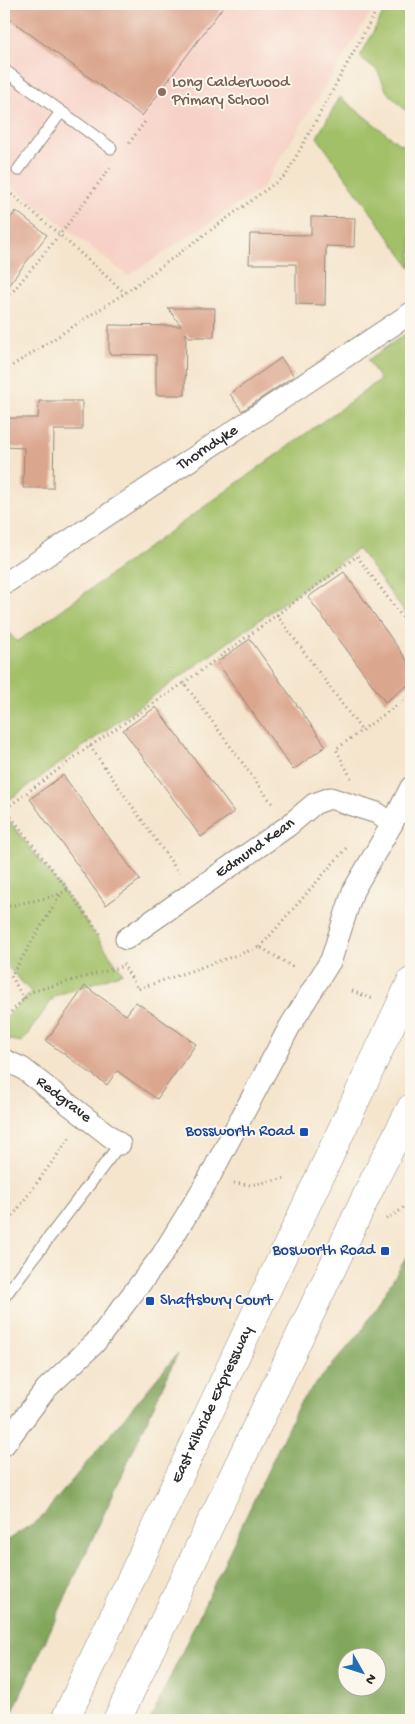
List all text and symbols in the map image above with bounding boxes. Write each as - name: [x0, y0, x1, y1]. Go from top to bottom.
- place label: Long Calderwood Primary School: [171, 74, 291, 111]
- marker: Long Calderwood Primary School: [156, 86, 168, 98]
- street label: Thorndyke: [173, 421, 243, 476]
- street label: Edmund Kean: [212, 814, 300, 883]
- street label: Redgrave: [32, 1073, 95, 1128]
- place label: Bossworth Road: [185, 1123, 296, 1142]
- marker: Bossworth Road: [298, 1126, 310, 1138]
- place label: Bosworth Road: [271, 1242, 377, 1261]
- marker: Bosworth Road: [379, 1245, 391, 1257]
- place label: Shaftsbury Court: [160, 1292, 274, 1311]
- marker: Shaftsbury Court: [144, 1295, 156, 1307]
- street label: East Kilbride Expressway: [168, 1323, 258, 1486]
- north arrow: [338, 1646, 388, 1696]
- text: N: [361, 1670, 380, 1688]

